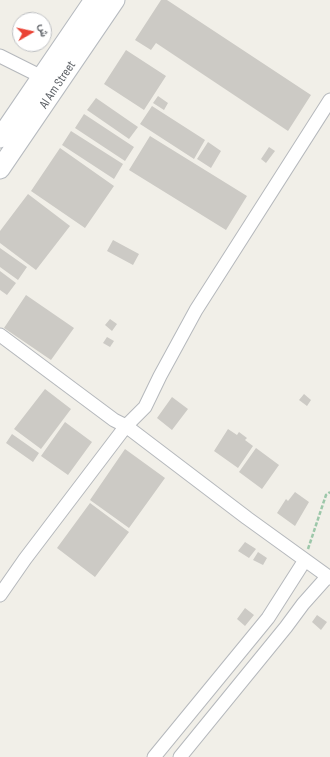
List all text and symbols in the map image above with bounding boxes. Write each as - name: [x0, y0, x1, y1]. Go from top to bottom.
- north arrow: [12, 12, 52, 52]
- text: ش: [36, 23, 51, 38]
- street label: Al Am Street: [36, 58, 80, 112]

